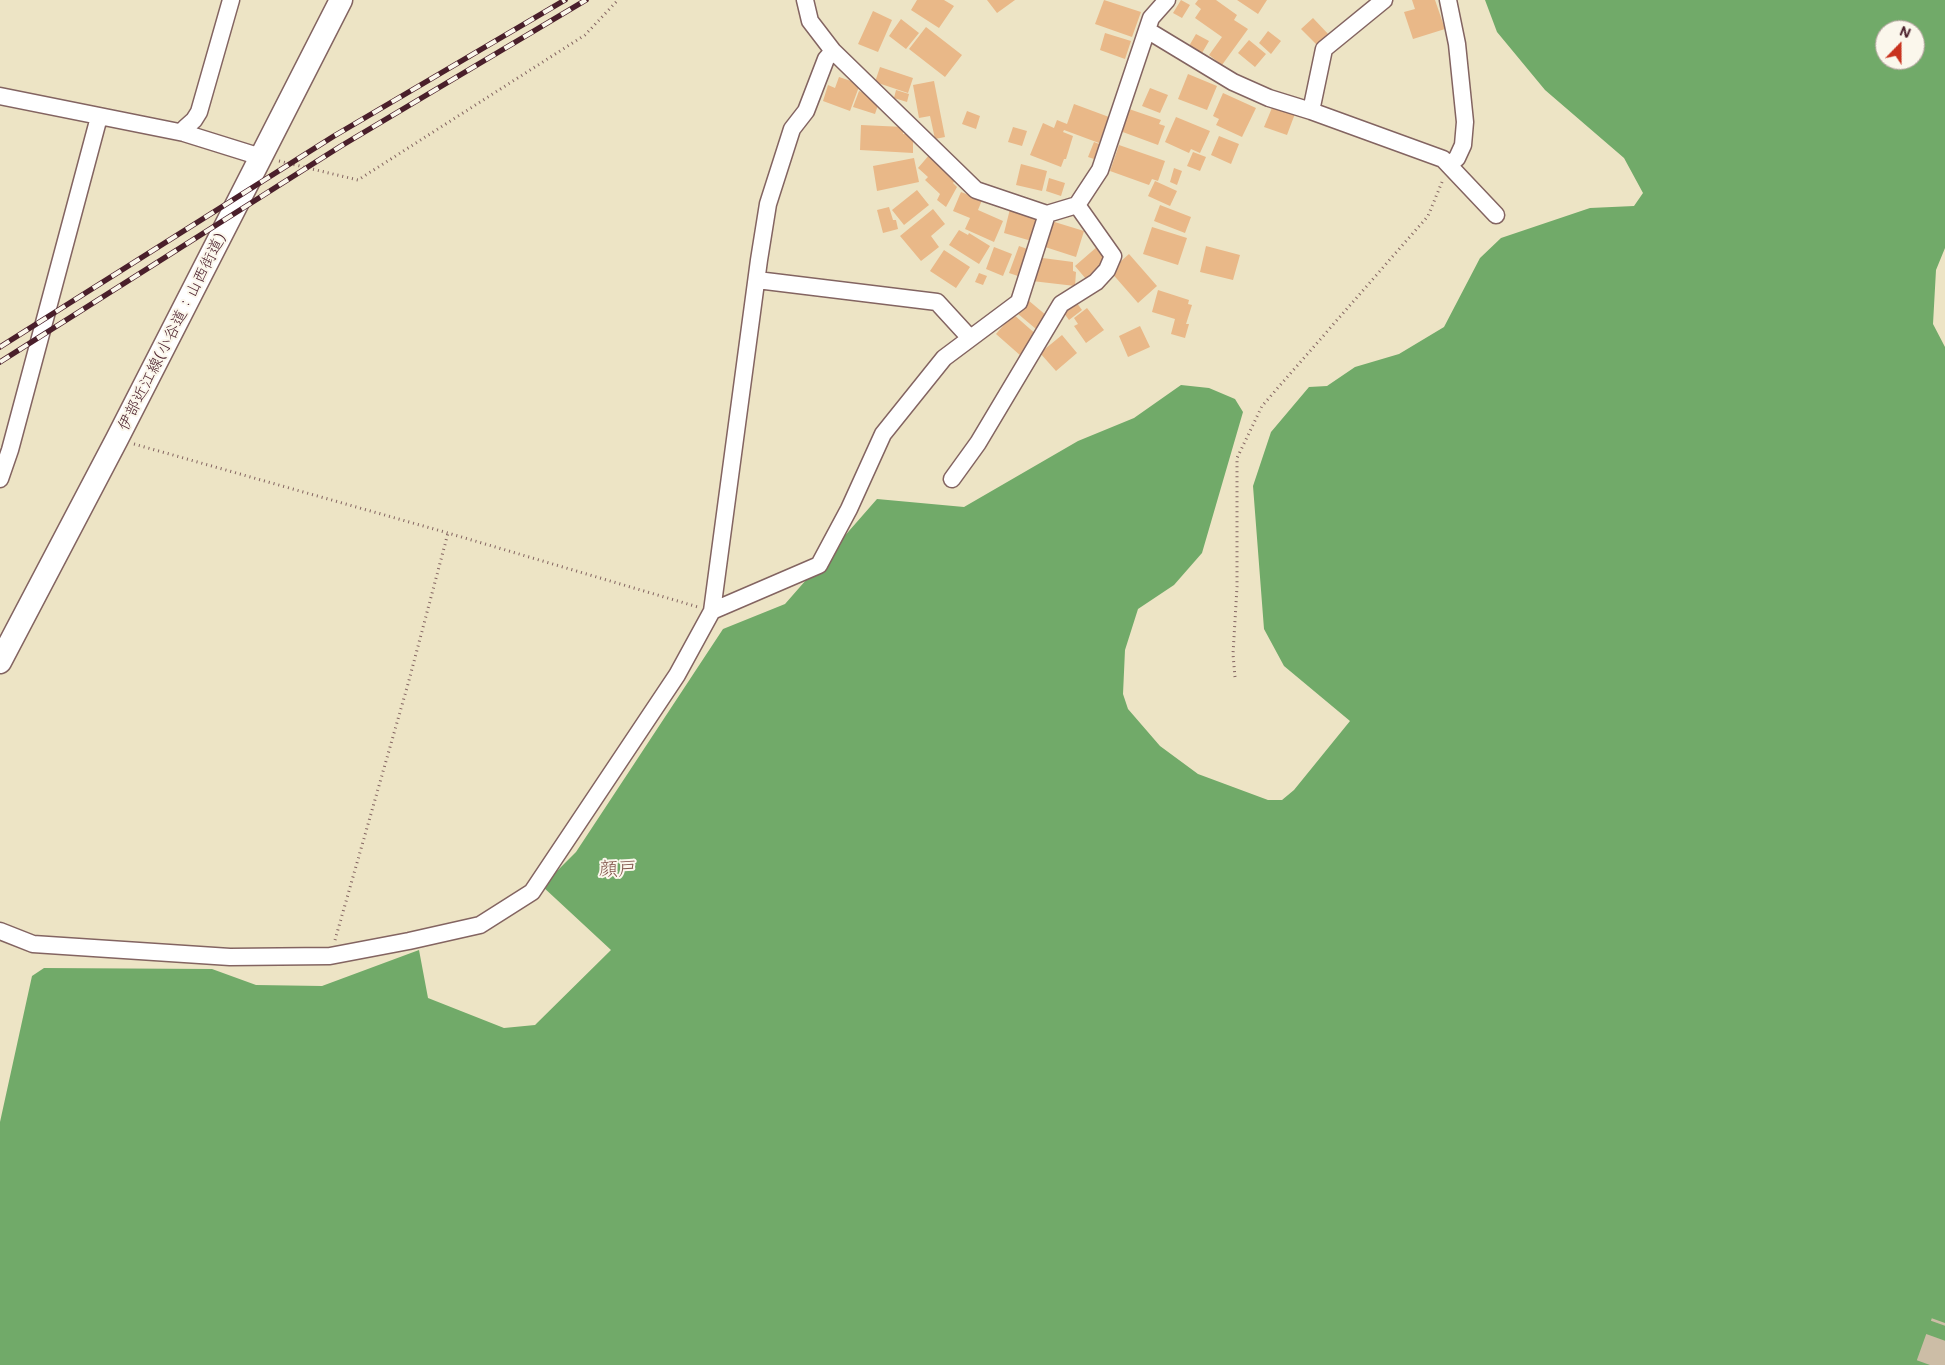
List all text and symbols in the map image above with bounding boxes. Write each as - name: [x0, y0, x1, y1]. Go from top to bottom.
- north arrow: [1875, 20, 1925, 70]
- text: N: [1897, 21, 1914, 42]
- street label: 伊部近江線(小谷道：山西街道): [114, 230, 230, 434]
- district label: 顔戸: [599, 858, 637, 880]

